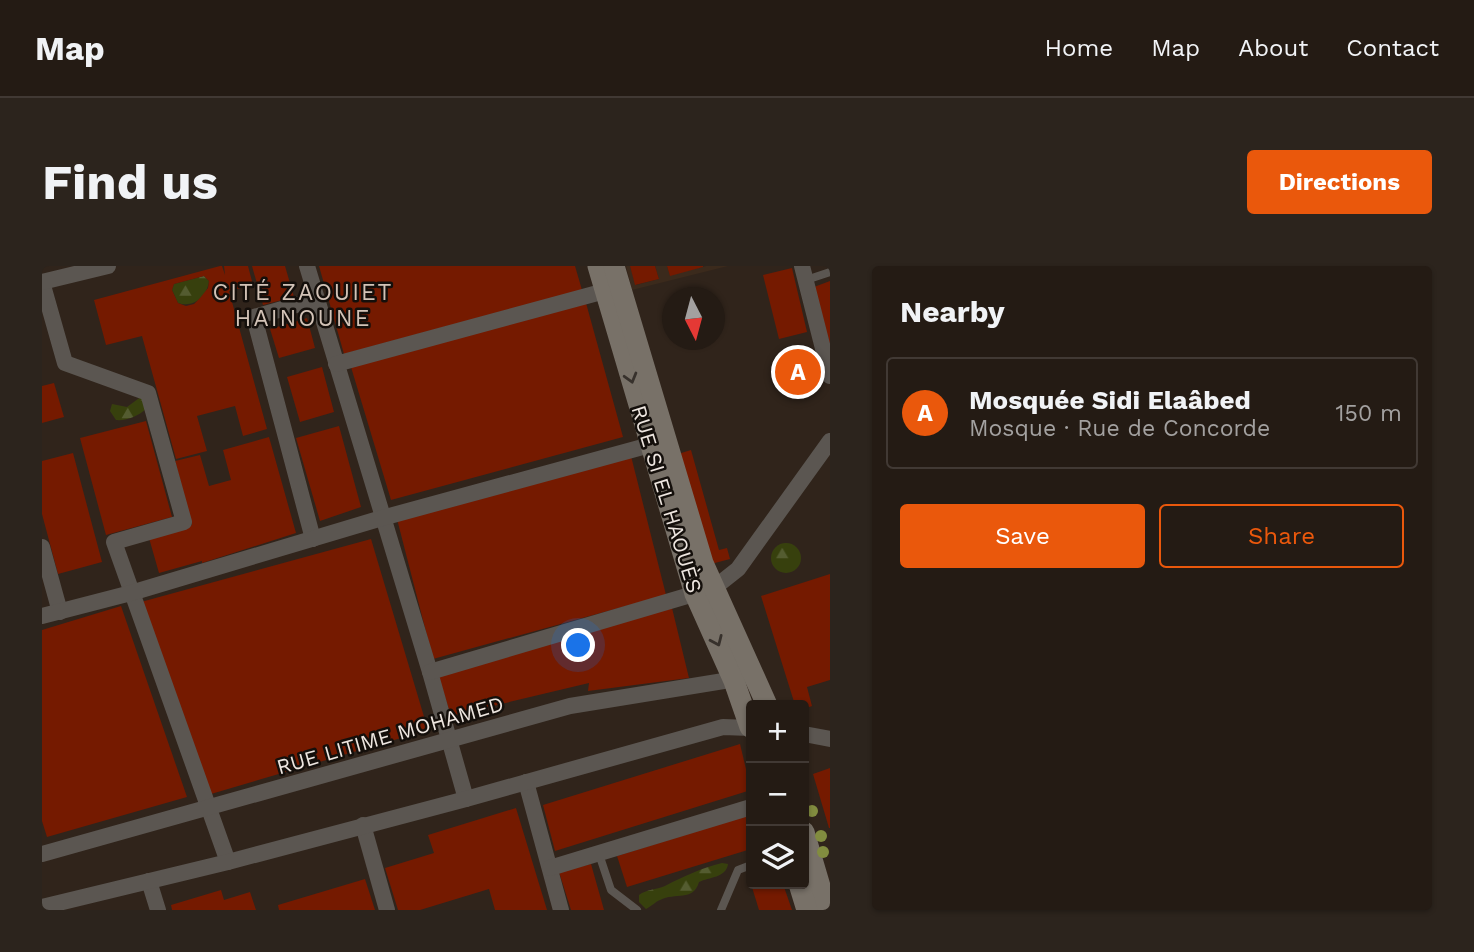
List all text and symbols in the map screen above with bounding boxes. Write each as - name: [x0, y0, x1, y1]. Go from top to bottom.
- text: Map: [35, 29, 105, 68]
- text: Home: [1045, 34, 1113, 62]
- text: Map: [1151, 34, 1200, 62]
- text: About: [1238, 34, 1308, 62]
- text: Contact: [1346, 34, 1439, 62]
- button: Directions: [1247, 150, 1432, 214]
- text: Find us: [42, 153, 218, 211]
- district label: CITÉ ZAOUIET HAINOUNE: [212, 279, 394, 332]
- north arrow: [662, 287, 725, 350]
- text: Nearby: [900, 294, 1005, 329]
- pin: A: [775, 346, 821, 398]
- one-way arrow: [622, 372, 637, 384]
- text: Mosquée Sidi Elaâbed: [969, 385, 1251, 415]
- text: A: [917, 400, 933, 427]
- text: 150 m: [1336, 400, 1402, 427]
- street label: RUE SI EL HAOUÈS: [627, 402, 707, 596]
- text: Mosque · Rue de Concorde: [969, 415, 1270, 442]
- button: Save: [900, 504, 1145, 568]
- button: Share: [1159, 504, 1404, 568]
- your location: [561, 628, 595, 662]
- one-way arrow: [709, 634, 723, 646]
- street label: RUE LITIME MOHAMED: [274, 691, 506, 779]
- map controls: [746, 700, 809, 889]
- button: +: [746, 700, 809, 763]
- button: −: [746, 763, 809, 826]
- button: layers: [746, 826, 809, 889]

